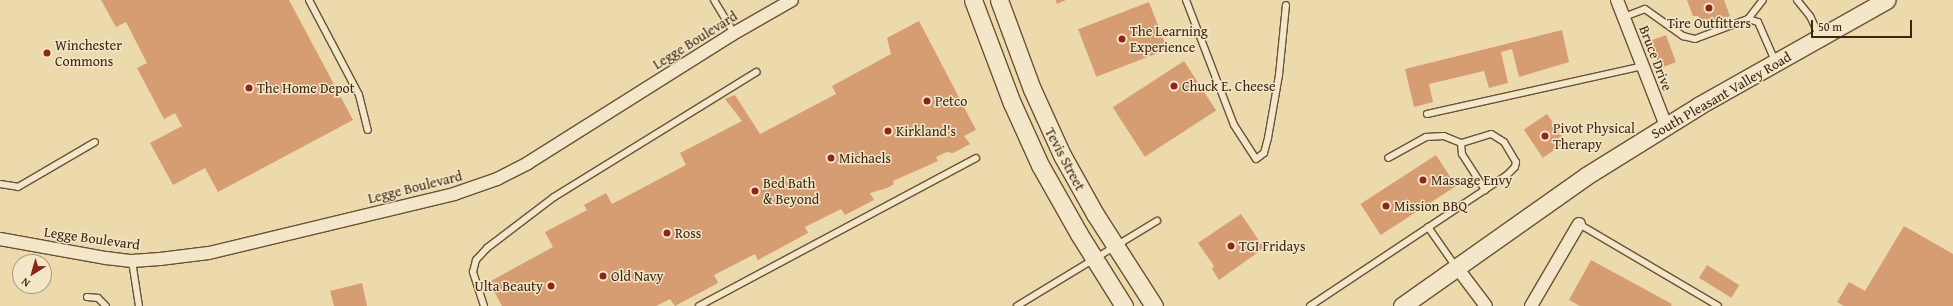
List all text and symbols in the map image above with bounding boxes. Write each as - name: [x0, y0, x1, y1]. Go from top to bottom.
- marker: Tire Outfitters: [1704, 3, 1714, 13]
- street label: Legge Boulevard: [650, 7, 740, 73]
- scale bar: [1813, 12, 1914, 38]
- place label: Tire Outfitters: [1667, 15, 1751, 31]
- text: 50 m: [1818, 18, 1842, 35]
- place label: The Learning Experience: [1130, 23, 1208, 56]
- street label: Bruce Drive: [1636, 23, 1676, 93]
- marker: The Learning Experience: [1117, 34, 1127, 44]
- place label: Winchester Commons: [55, 37, 122, 70]
- marker: Winchester Commons: [42, 48, 52, 58]
- street label: South Pleasant Valley Road: [1648, 48, 1794, 142]
- place label: Chuck E. Cheese: [1182, 78, 1276, 94]
- place label: The Home Depot: [257, 80, 355, 96]
- marker: Chuck E. Cheese: [1169, 81, 1179, 91]
- marker: The Home Depot: [244, 83, 254, 93]
- place label: Petco: [935, 93, 967, 109]
- marker: Petco: [922, 96, 932, 106]
- place label: Pivot Physical Therapy: [1553, 120, 1635, 152]
- place label: Kirkland's: [896, 123, 956, 139]
- street label: Tevis Street: [1041, 125, 1089, 193]
- marker: Kirkland's: [883, 126, 893, 136]
- marker: Pivot Physical Therapy: [1540, 131, 1550, 141]
- place label: Michaels: [839, 150, 891, 166]
- marker: Michaels: [826, 153, 836, 163]
- street label: Legge Boulevard: [366, 167, 464, 207]
- place label: Massage Envy: [1431, 172, 1512, 188]
- place label: Bed Bath & Beyond: [763, 175, 819, 208]
- marker: Massage Envy: [1418, 175, 1428, 185]
- marker: Bed Bath & Beyond: [750, 186, 760, 196]
- place label: Mission BBQ: [1394, 198, 1467, 214]
- marker: Mission BBQ: [1381, 201, 1391, 211]
- street label: Legge Boulevard: [43, 223, 141, 253]
- place label: Ross: [675, 225, 701, 241]
- marker: Ross: [662, 228, 672, 238]
- place label: TGI Fridays: [1239, 238, 1306, 254]
- marker: TGI Fridays: [1226, 241, 1236, 251]
- north arrow: [12, 254, 52, 294]
- place label: Old Navy: [611, 268, 663, 284]
- marker: Old Navy: [598, 271, 608, 281]
- text: N: [18, 274, 33, 291]
- place label: Ulta Beauty: [475, 278, 543, 294]
- marker: Ulta Beauty: [546, 281, 556, 291]

